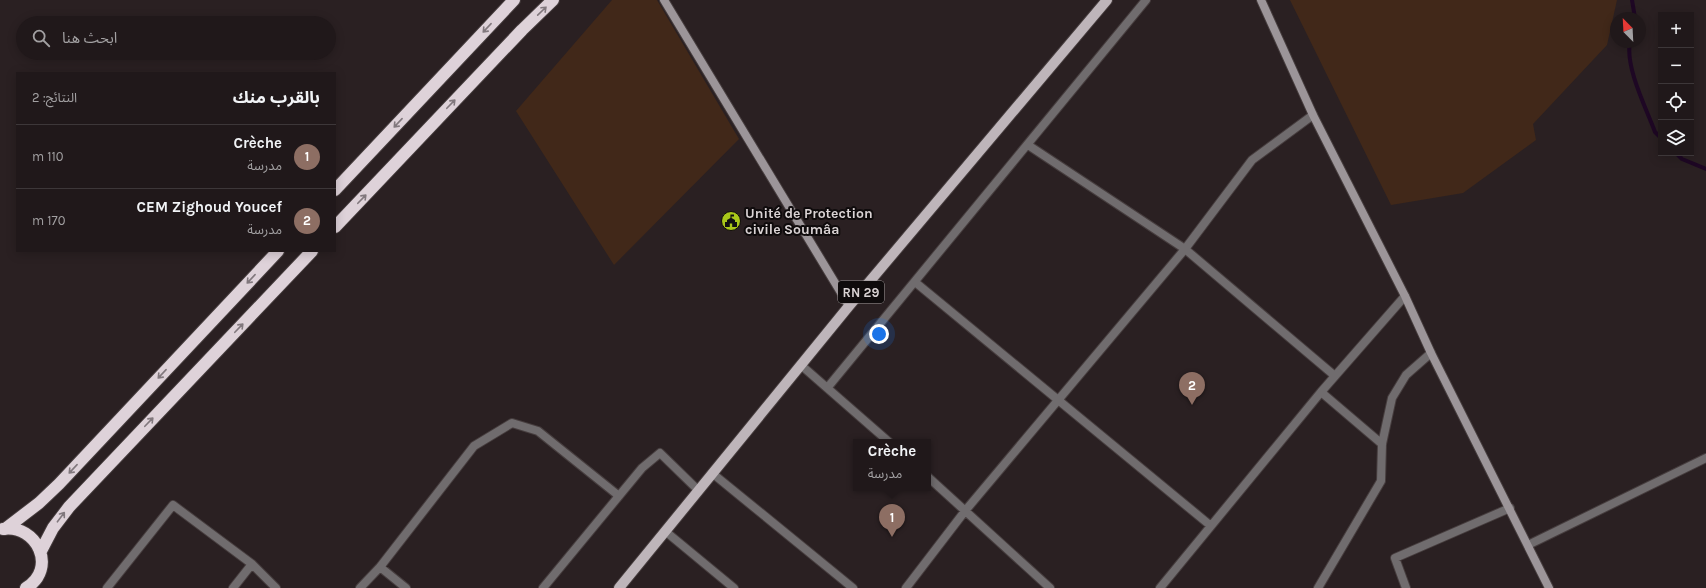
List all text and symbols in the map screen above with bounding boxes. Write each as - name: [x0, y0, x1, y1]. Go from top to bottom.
- one-way arrow: [537, 6, 547, 16]
- north arrow: [1610, 12, 1646, 48]
- map controls: [1658, 12, 1694, 156]
- button: +: [1658, 12, 1694, 48]
- search box: [16, 16, 336, 60]
- one-way arrow: [482, 23, 492, 33]
- icon: search: [30, 27, 52, 49]
- text: ابحث هنا: [62, 29, 117, 47]
- button: −: [1658, 48, 1694, 84]
- button: locate: [1658, 84, 1694, 120]
- text: بالقرب منك: [233, 87, 320, 107]
- text: النتائج: 2: [32, 90, 77, 105]
- one-way arrow: [447, 99, 456, 110]
- one-way arrow: [393, 118, 403, 128]
- button: layers: [1658, 120, 1694, 156]
- text: Crèche: [233, 134, 282, 152]
- text: 110 m: [32, 149, 64, 164]
- text: 1: [305, 149, 309, 164]
- text: مدرسة: [247, 158, 282, 173]
- one-way arrow: [357, 194, 367, 204]
- text: CEM Zighoud Youcef: [137, 198, 282, 216]
- place label: Unité de Protection civile Soumâa: [745, 205, 873, 238]
- public building icon: Unité de Protection civile Soumâa: [720, 210, 742, 232]
- text: 170 m: [32, 213, 65, 228]
- text: 2: [303, 213, 311, 228]
- text: مدرسة: [247, 222, 282, 237]
- one-way arrow: [247, 274, 256, 284]
- road number: RN 29: [838, 281, 884, 303]
- one-way arrow: [234, 323, 244, 333]
- your location: [869, 324, 889, 344]
- one-way arrow: [157, 369, 167, 379]
- pin: 2: [1179, 372, 1205, 405]
- one-way arrow: [144, 417, 154, 427]
- popup: [853, 439, 931, 491]
- text: Crèche: [868, 442, 916, 460]
- one-way arrow: [68, 464, 78, 474]
- text: مدرسة: [868, 466, 902, 481]
- pin: 1: [879, 504, 905, 537]
- one-way arrow: [56, 512, 65, 523]

